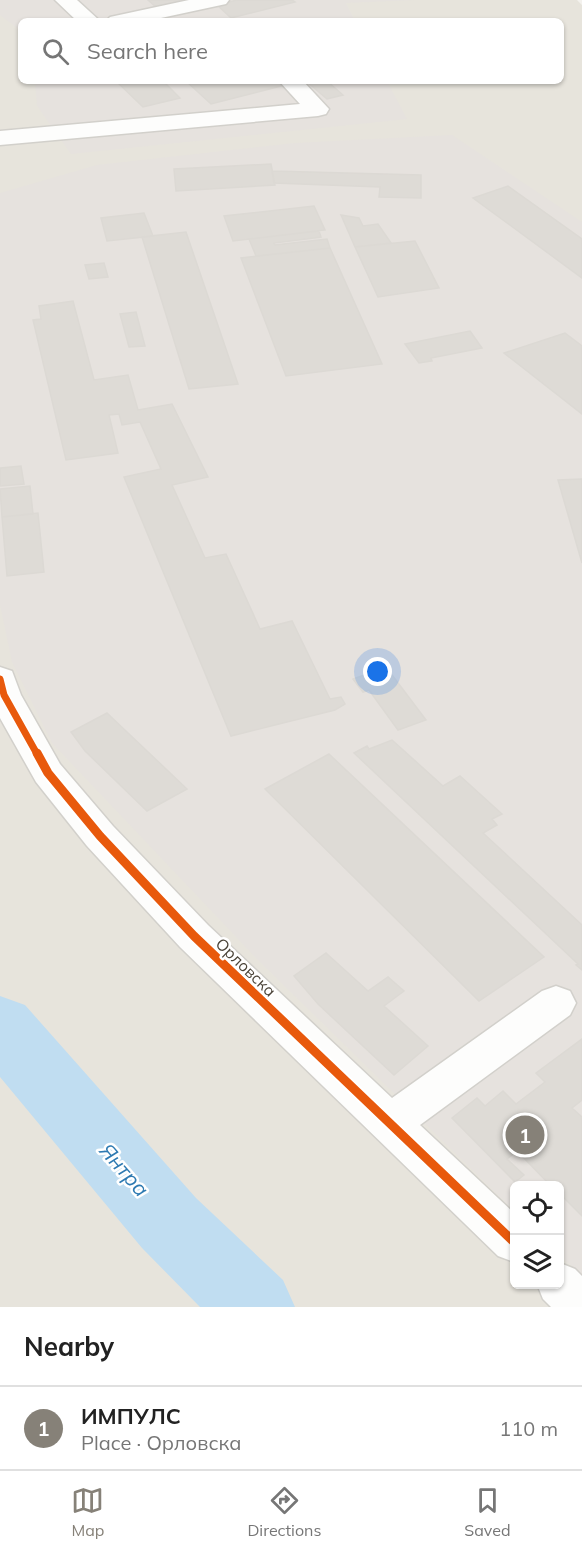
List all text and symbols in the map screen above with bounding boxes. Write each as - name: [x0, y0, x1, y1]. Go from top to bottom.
- search box: [18, 18, 564, 84]
- icon: search: [39, 35, 72, 68]
- text: Search here: [87, 37, 208, 65]
- your location: [363, 657, 392, 686]
- street label: Орловска: [212, 933, 280, 1001]
- pin: 1: [506, 1112, 544, 1158]
- water label: Янтра: [94, 1137, 155, 1201]
- map controls: [510, 1181, 564, 1289]
- button: locate: [510, 1181, 564, 1235]
- button: layers: [510, 1235, 564, 1289]
- text: Nearby: [24, 1330, 114, 1363]
- text: ИМПУЛС: [81, 1402, 181, 1430]
- text: 1: [38, 1416, 50, 1441]
- text: 110 m: [499, 1416, 558, 1441]
- text: Place · Орловска: [81, 1430, 241, 1455]
- tab: Map: [71, 1484, 104, 1540]
- tab: Directions: [247, 1484, 321, 1540]
- tab: Saved: [464, 1484, 511, 1540]

